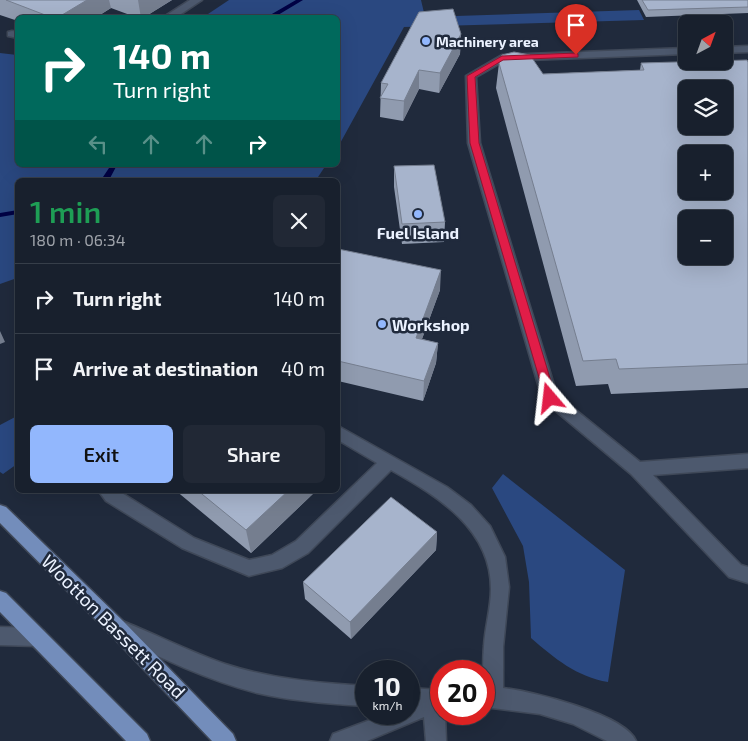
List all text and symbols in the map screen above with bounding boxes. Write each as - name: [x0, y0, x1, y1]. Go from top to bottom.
- pin: [555, 4, 597, 55]
- icon: arrive: [562, 11, 590, 39]
- north arrow: [678, 15, 732, 70]
- map controls: [678, 15, 733, 265]
- place label: Machinery area: [436, 33, 539, 50]
- text: 140 m: [113, 34, 211, 76]
- icon: right: [30, 35, 95, 100]
- marker: Machinery area: [420, 35, 432, 47]
- text: Turn right: [113, 76, 211, 102]
- button: layers: [678, 80, 733, 135]
- icon: left: [84, 130, 112, 158]
- icon: ahead: [137, 130, 165, 158]
- icon: ahead: [190, 130, 218, 158]
- icon: right: [243, 130, 271, 158]
- button: +: [678, 145, 733, 200]
- text: 1 min: [30, 193, 101, 229]
- button: close: [273, 195, 325, 247]
- marker: Fuel Island: [412, 208, 424, 220]
- button: −: [678, 210, 733, 265]
- place label: Fuel Island: [377, 223, 459, 242]
- text: 180 m · 06:34: [30, 230, 126, 249]
- icon: right: [30, 285, 58, 313]
- text: Turn right: [73, 287, 161, 310]
- text: 140 m: [273, 287, 325, 310]
- place label: Workshop: [392, 315, 470, 334]
- marker: Workshop: [376, 318, 388, 330]
- icon: arrive: [30, 355, 58, 383]
- text: Arrive at destination: [73, 357, 258, 380]
- text: 40 m: [281, 357, 325, 380]
- position arrow: [523, 371, 575, 423]
- button: Exit: [30, 425, 173, 483]
- button: Share: [183, 425, 325, 483]
- street label: Wootton Bassett Road: [37, 549, 191, 703]
- speed limit sign: 20: [430, 660, 495, 725]
- text: 10: [374, 671, 401, 701]
- text: km/h: [373, 698, 402, 712]

